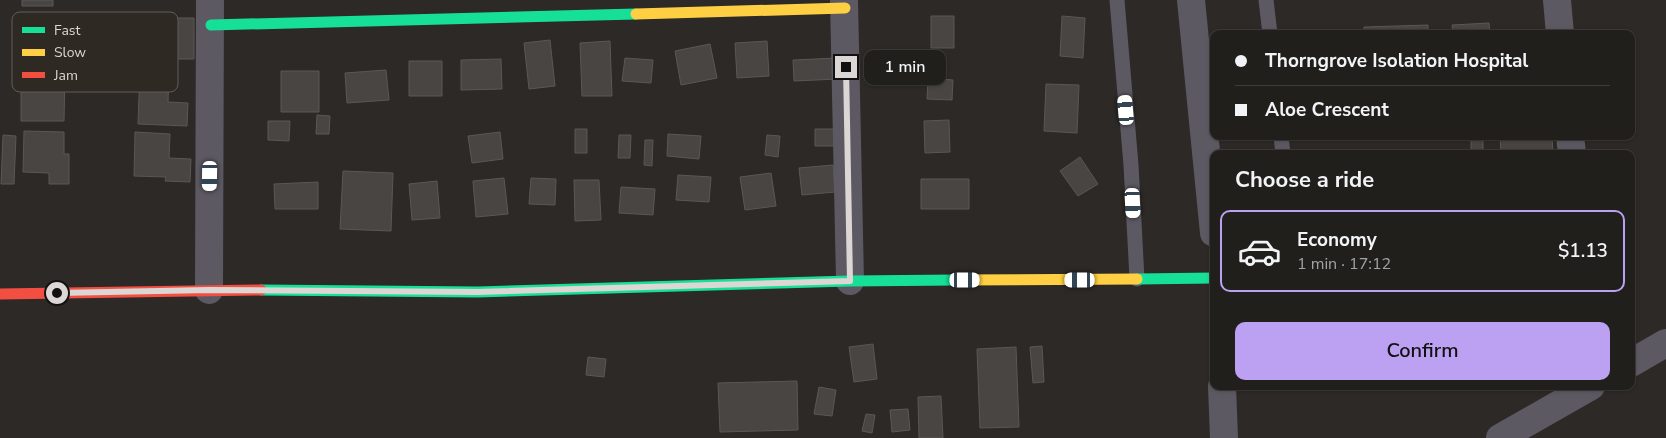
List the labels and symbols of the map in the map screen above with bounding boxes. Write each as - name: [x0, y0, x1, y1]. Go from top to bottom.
- legend: [12, 12, 178, 92]
- text: Fast: [54, 21, 80, 40]
- text: Slow: [54, 43, 86, 62]
- callout: 1 min: [864, 50, 946, 84]
- route end: [835, 56, 857, 78]
- text: Jam: [53, 66, 78, 85]
- car: [1117, 94, 1134, 126]
- car: [202, 161, 217, 191]
- car: [1124, 188, 1141, 218]
- car: [950, 273, 980, 288]
- car: [1065, 273, 1095, 288]
- route start: [46, 282, 68, 304]

